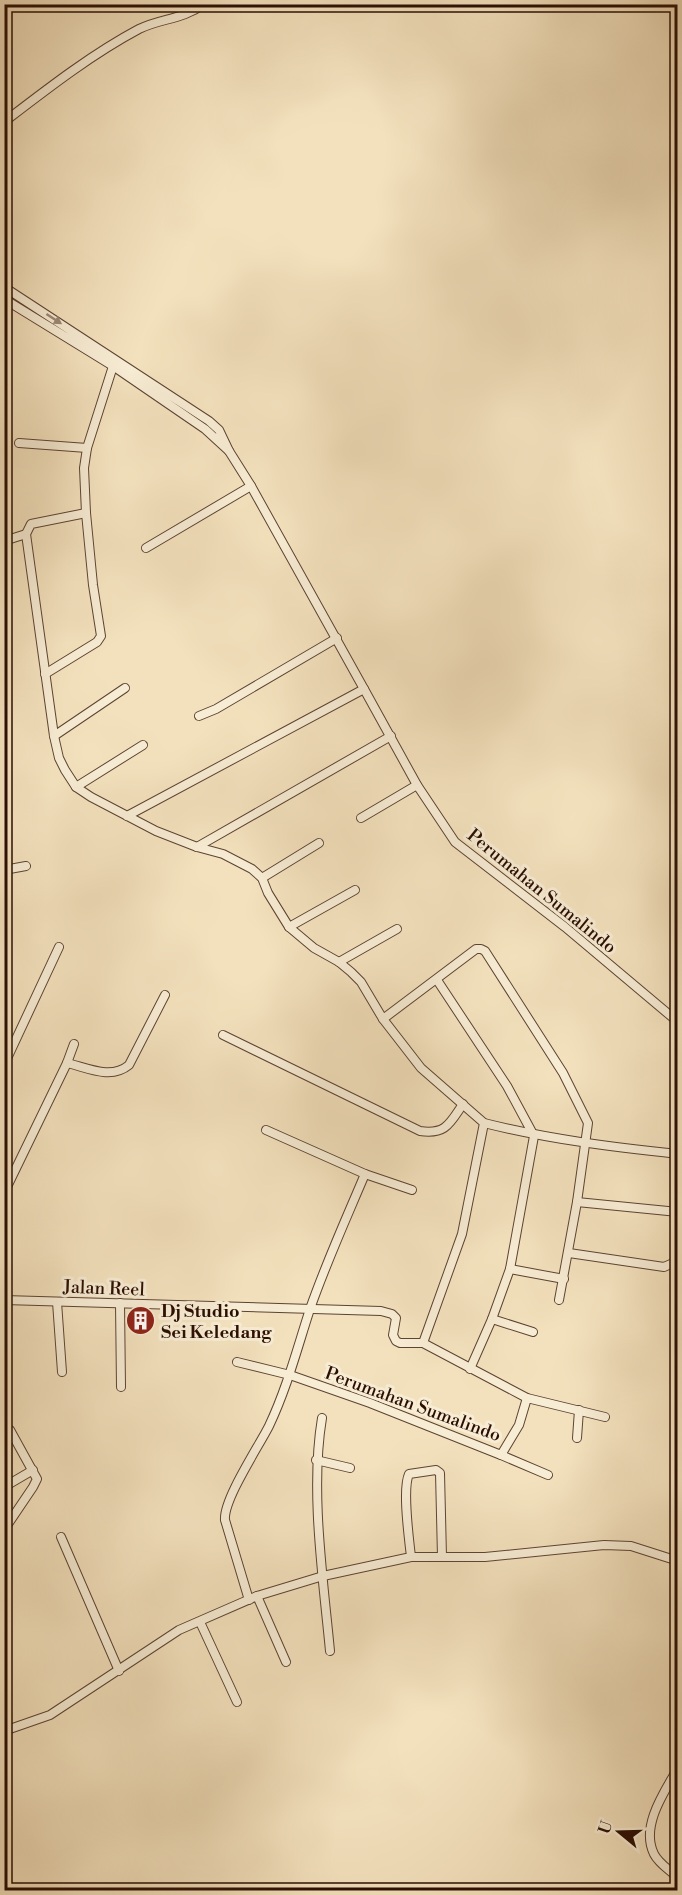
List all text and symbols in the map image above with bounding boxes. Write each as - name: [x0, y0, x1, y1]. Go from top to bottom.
- one-way arrow: [45, 313, 62, 324]
- street label: Perumahan Sumalindo: [462, 824, 621, 959]
- street label: Jalan Reel: [62, 1276, 146, 1301]
- place label: Dj Studio Sei Keledang: [161, 1300, 272, 1344]
- building icon: Dj Studio Sei Keledang: [124, 1305, 156, 1337]
- street label: Perumahan Sumalindo: [322, 1362, 504, 1447]
- north arrow: [589, 1802, 649, 1862]
- text: U: [594, 1818, 617, 1837]

